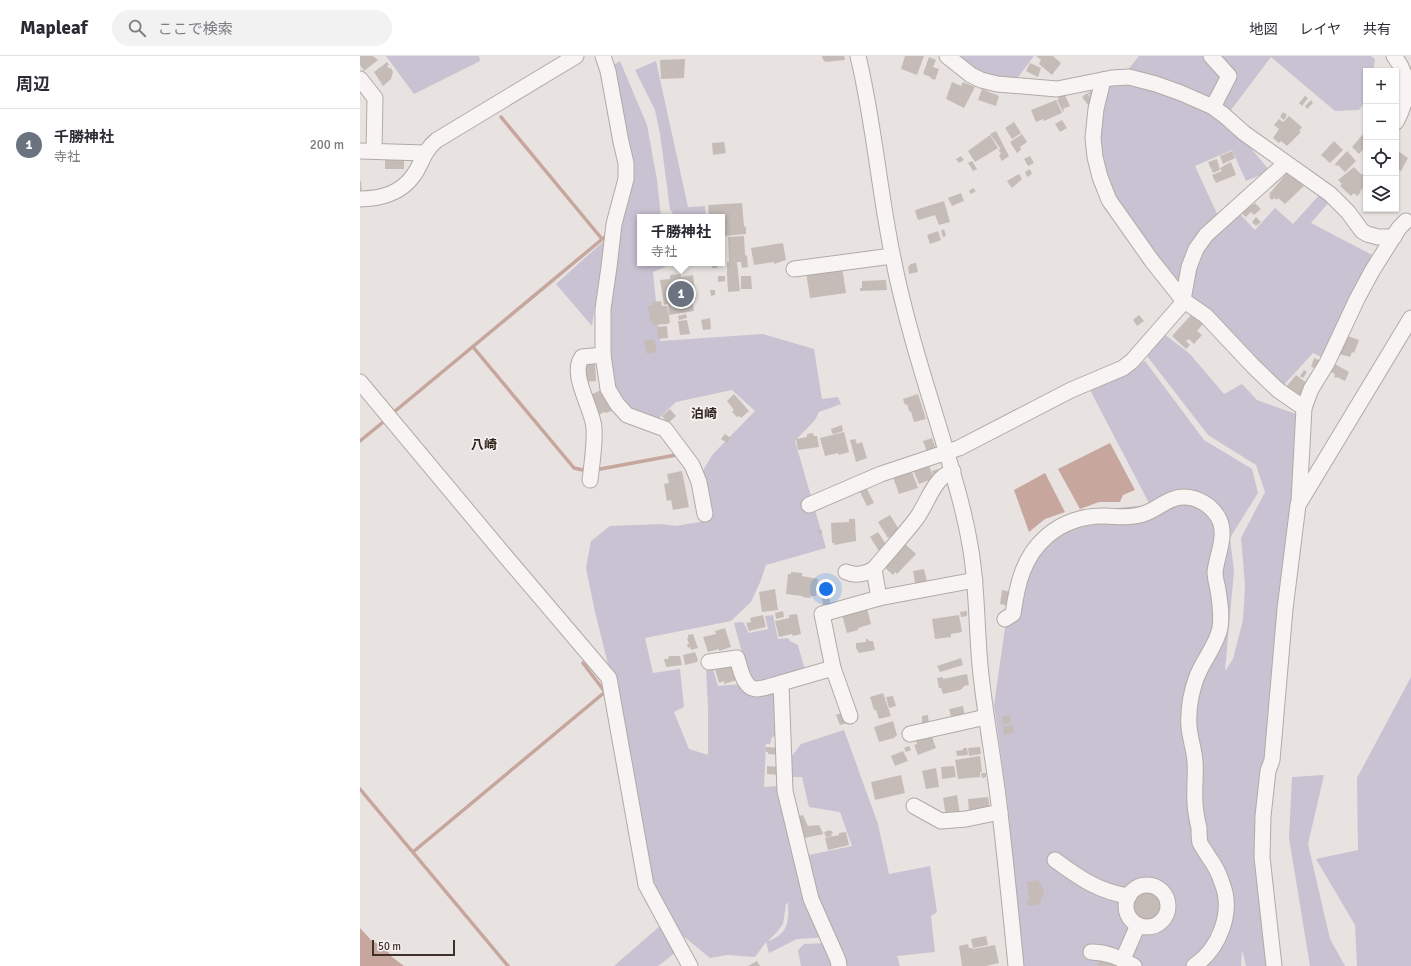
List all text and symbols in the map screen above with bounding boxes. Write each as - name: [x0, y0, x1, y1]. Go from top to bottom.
- search box: [112, 10, 392, 46]
- text: Mapleaf: [20, 16, 88, 40]
- icon: search: [126, 17, 148, 39]
- text: ここで検索: [158, 20, 233, 38]
- text: 地図: [1249, 21, 1277, 38]
- text: レイヤ: [1299, 21, 1341, 38]
- text: 共有: [1363, 21, 1391, 38]
- map controls: [1363, 68, 1399, 212]
- button: +: [1363, 68, 1399, 104]
- text: 周辺: [16, 74, 50, 95]
- button: −: [1363, 104, 1399, 140]
- text: 千勝神社: [54, 128, 114, 146]
- text: 1: [25, 137, 33, 153]
- text: 200 m: [310, 137, 344, 153]
- button: locate: [1363, 140, 1399, 176]
- text: 寺社: [54, 149, 80, 165]
- button: layers: [1363, 176, 1399, 212]
- popup: [637, 214, 725, 266]
- text: 千勝神社: [651, 223, 711, 241]
- text: 寺社: [651, 244, 677, 260]
- pin: 1: [668, 279, 694, 309]
- district label: 泊崎: [691, 406, 717, 422]
- district label: 八崎: [471, 437, 497, 453]
- your location: [816, 579, 836, 599]
- scale bar: [372, 938, 455, 957]
- text: 50 m: [378, 940, 401, 953]

